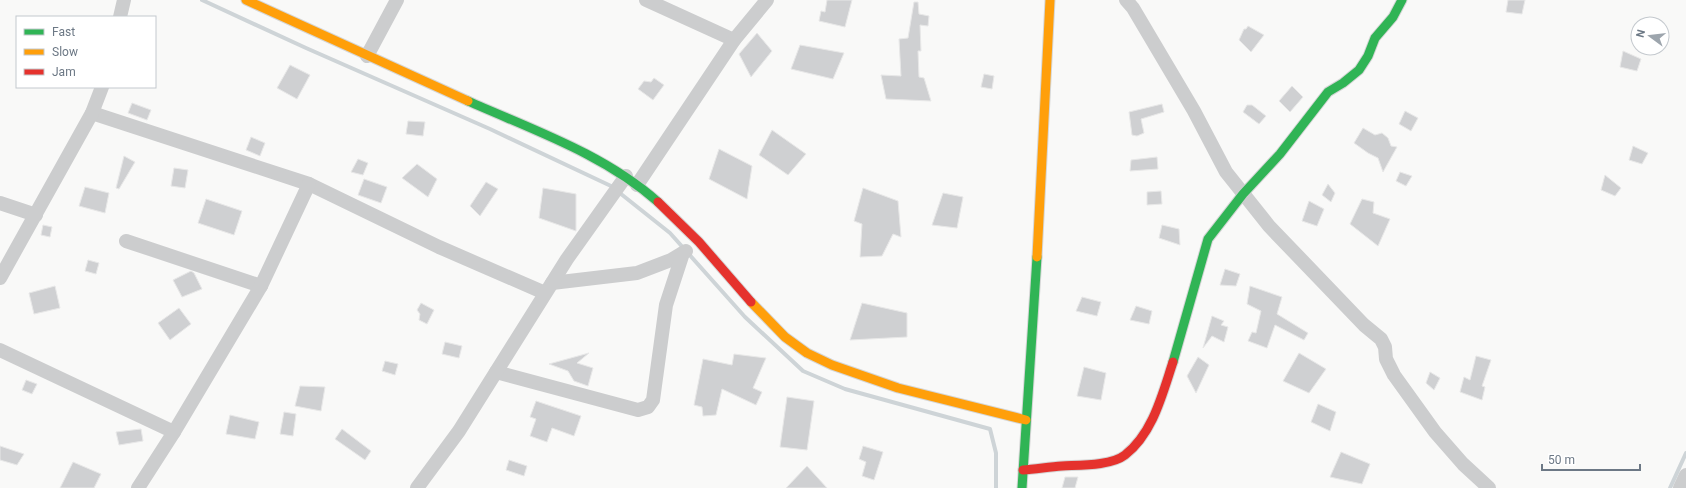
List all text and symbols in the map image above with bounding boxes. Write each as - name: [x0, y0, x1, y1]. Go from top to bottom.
- legend: [16, 16, 156, 88]
- north arrow: [1630, 16, 1670, 56]
- text: Fast: [52, 25, 75, 39]
- text: N: [1634, 28, 1648, 39]
- text: Slow: [52, 45, 78, 59]
- text: Jam: [52, 65, 76, 79]
- scale bar: [1542, 446, 1640, 472]
- text: 50 m: [1548, 453, 1575, 467]

